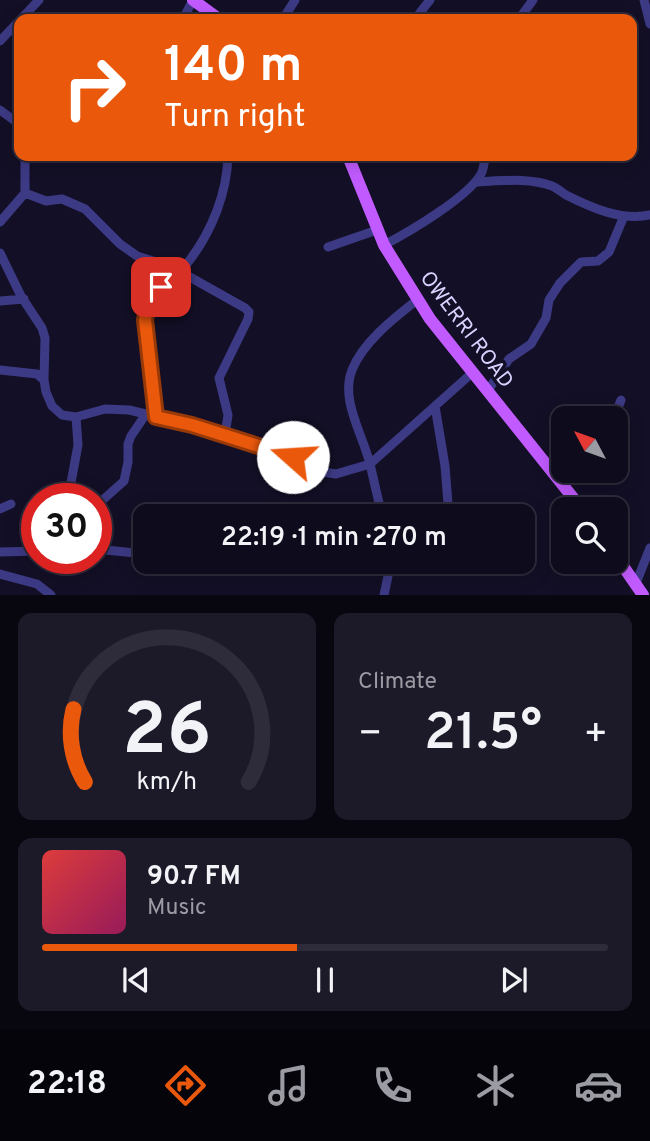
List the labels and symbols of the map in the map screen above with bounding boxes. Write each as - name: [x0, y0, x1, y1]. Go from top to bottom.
- pin: [131, 257, 191, 317]
- street label: OWERRI ROAD: [413, 266, 519, 394]
- north arrow: [551, 406, 628, 483]
- position arrow: [256, 420, 330, 494]
- speed limit sign: 30: [21, 483, 112, 574]

